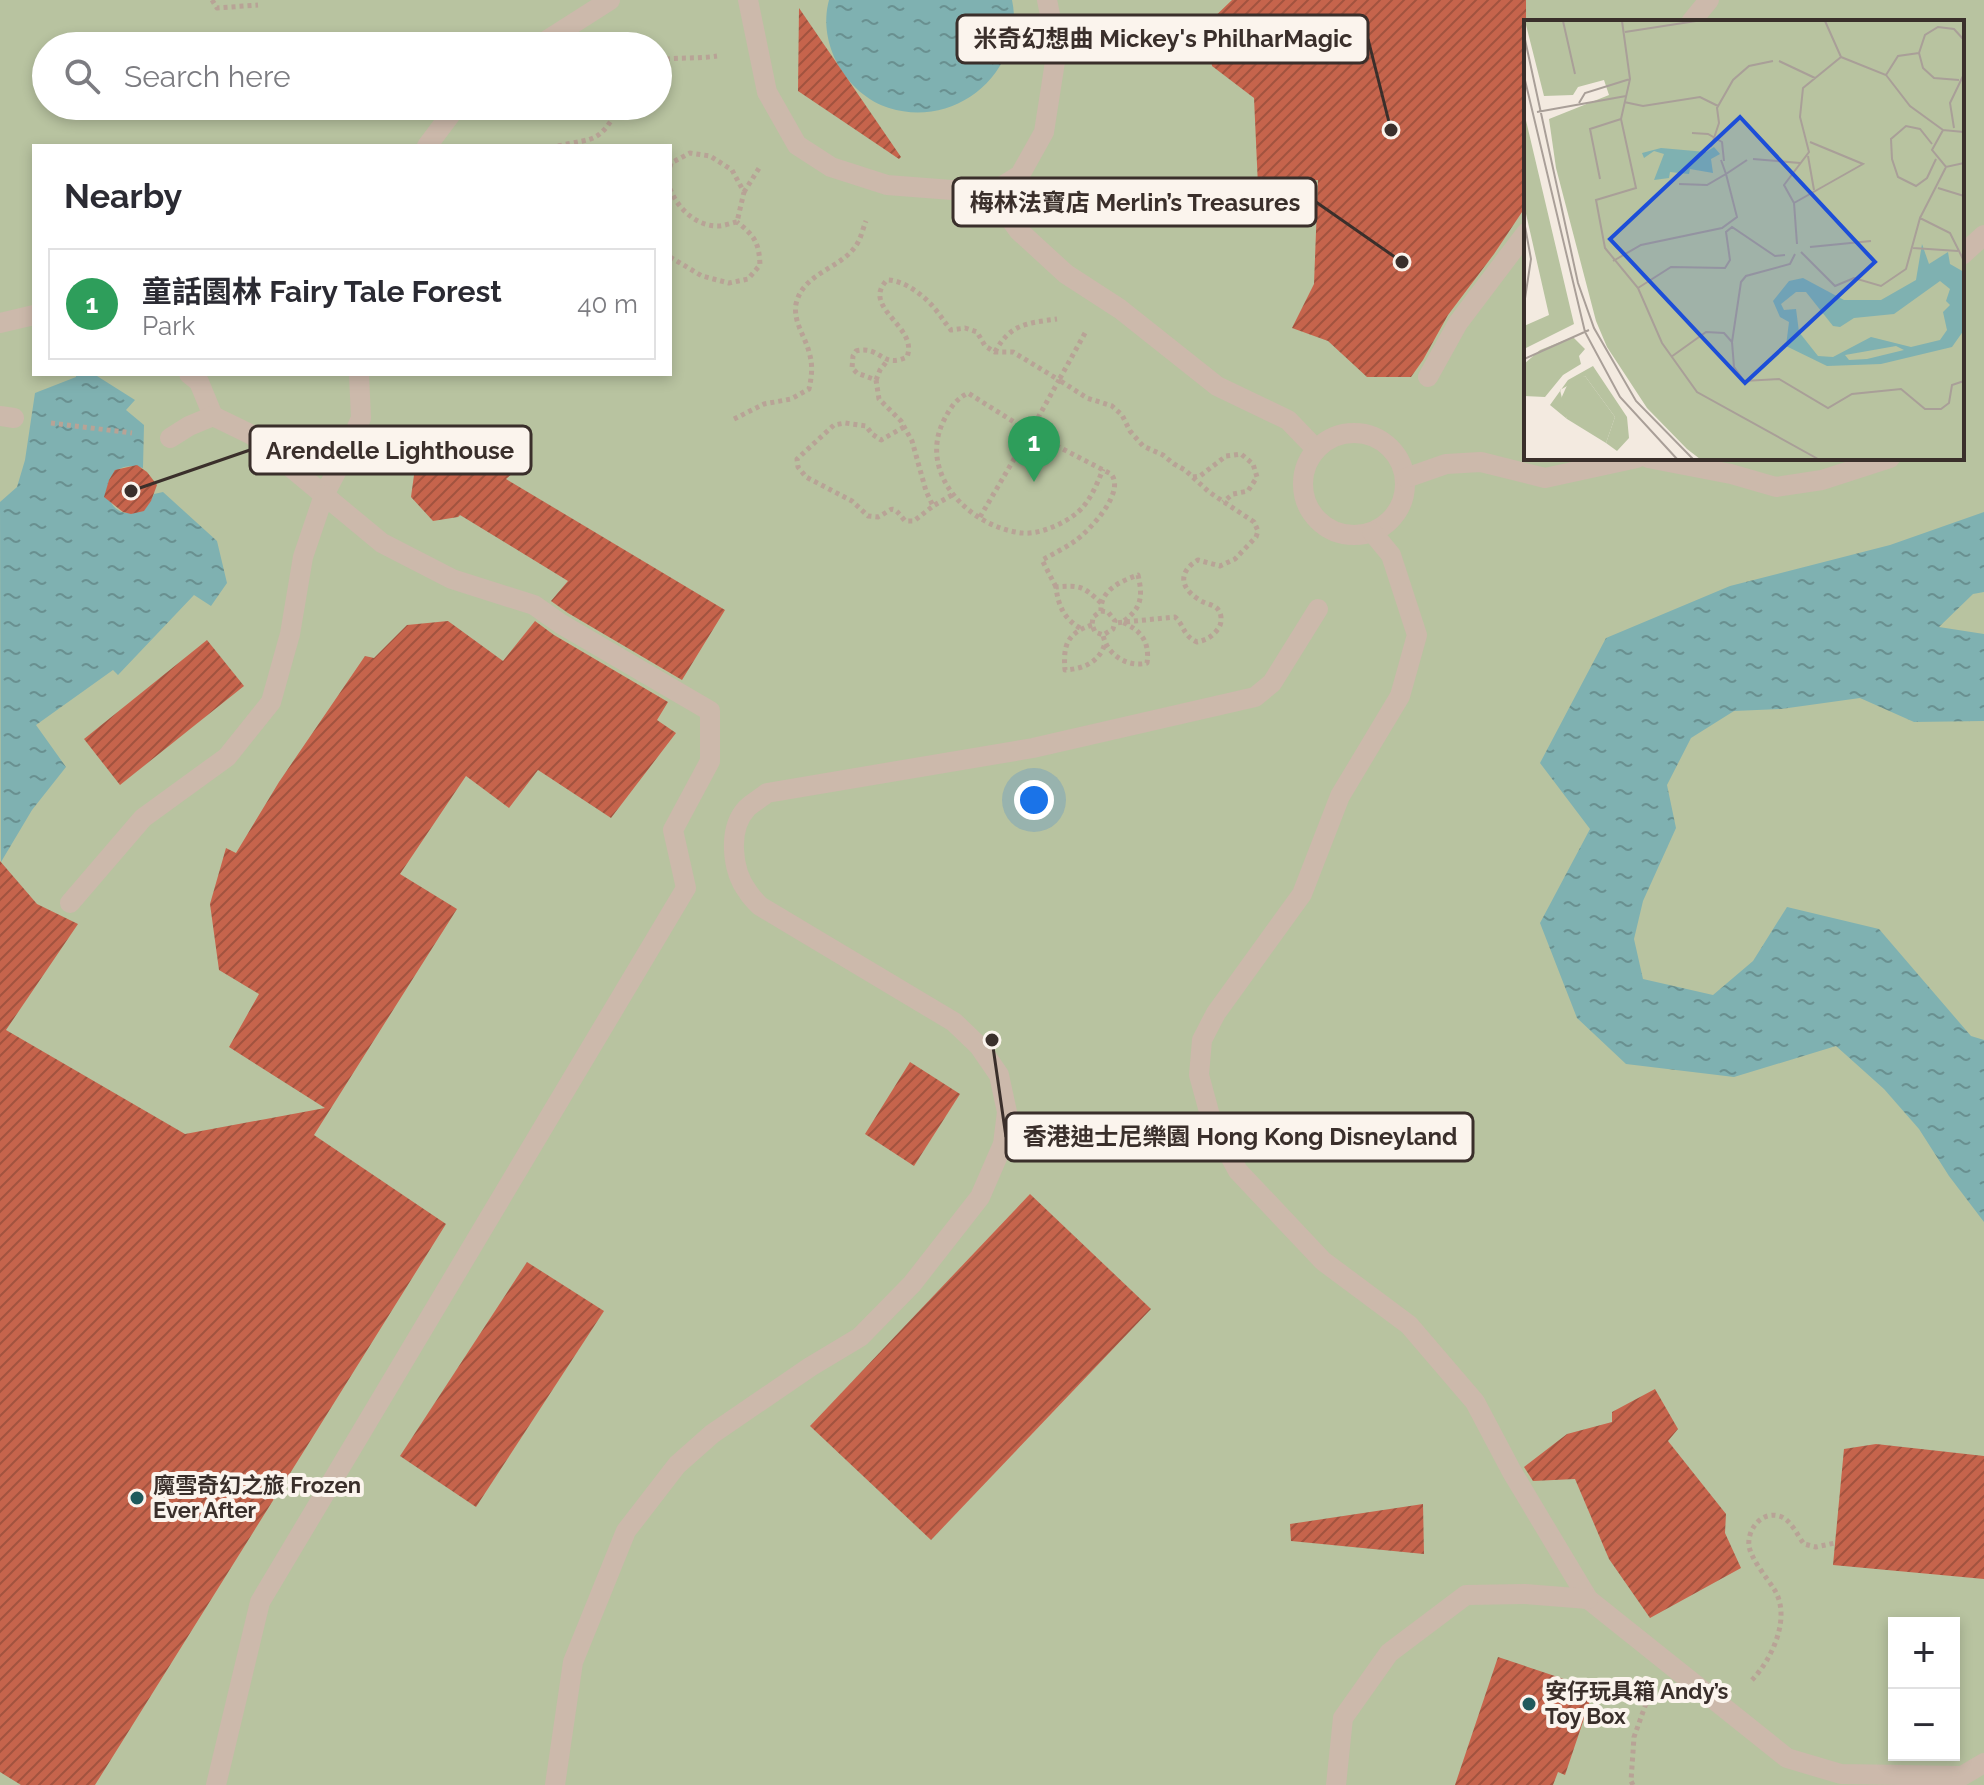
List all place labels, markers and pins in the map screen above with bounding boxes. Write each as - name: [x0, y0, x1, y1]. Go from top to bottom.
- callout: 米奇幻想曲 Mickey's PhilharMagic: [957, 15, 1368, 63]
- callout: 梅林法寶店 Merlin’s Treasures: [953, 178, 1316, 226]
- pin: 1: [1008, 416, 1060, 482]
- callout: Arendelle Lighthouse: [250, 426, 531, 474]
- callout: 香港迪士尼樂園 Hong Kong Disneyland: [1006, 1113, 1473, 1161]
- place label: 魔雪奇幻之旅 Frozen Ever After: [153, 1472, 361, 1523]
- marker: 魔雪奇幻之旅 Frozen Ever After: [128, 1489, 146, 1507]
- place label: 安仔玩具箱 Andy’s Toy Box: [1545, 1678, 1728, 1729]
- marker: 安仔玩具箱 Andy’s Toy Box: [1520, 1695, 1538, 1713]

